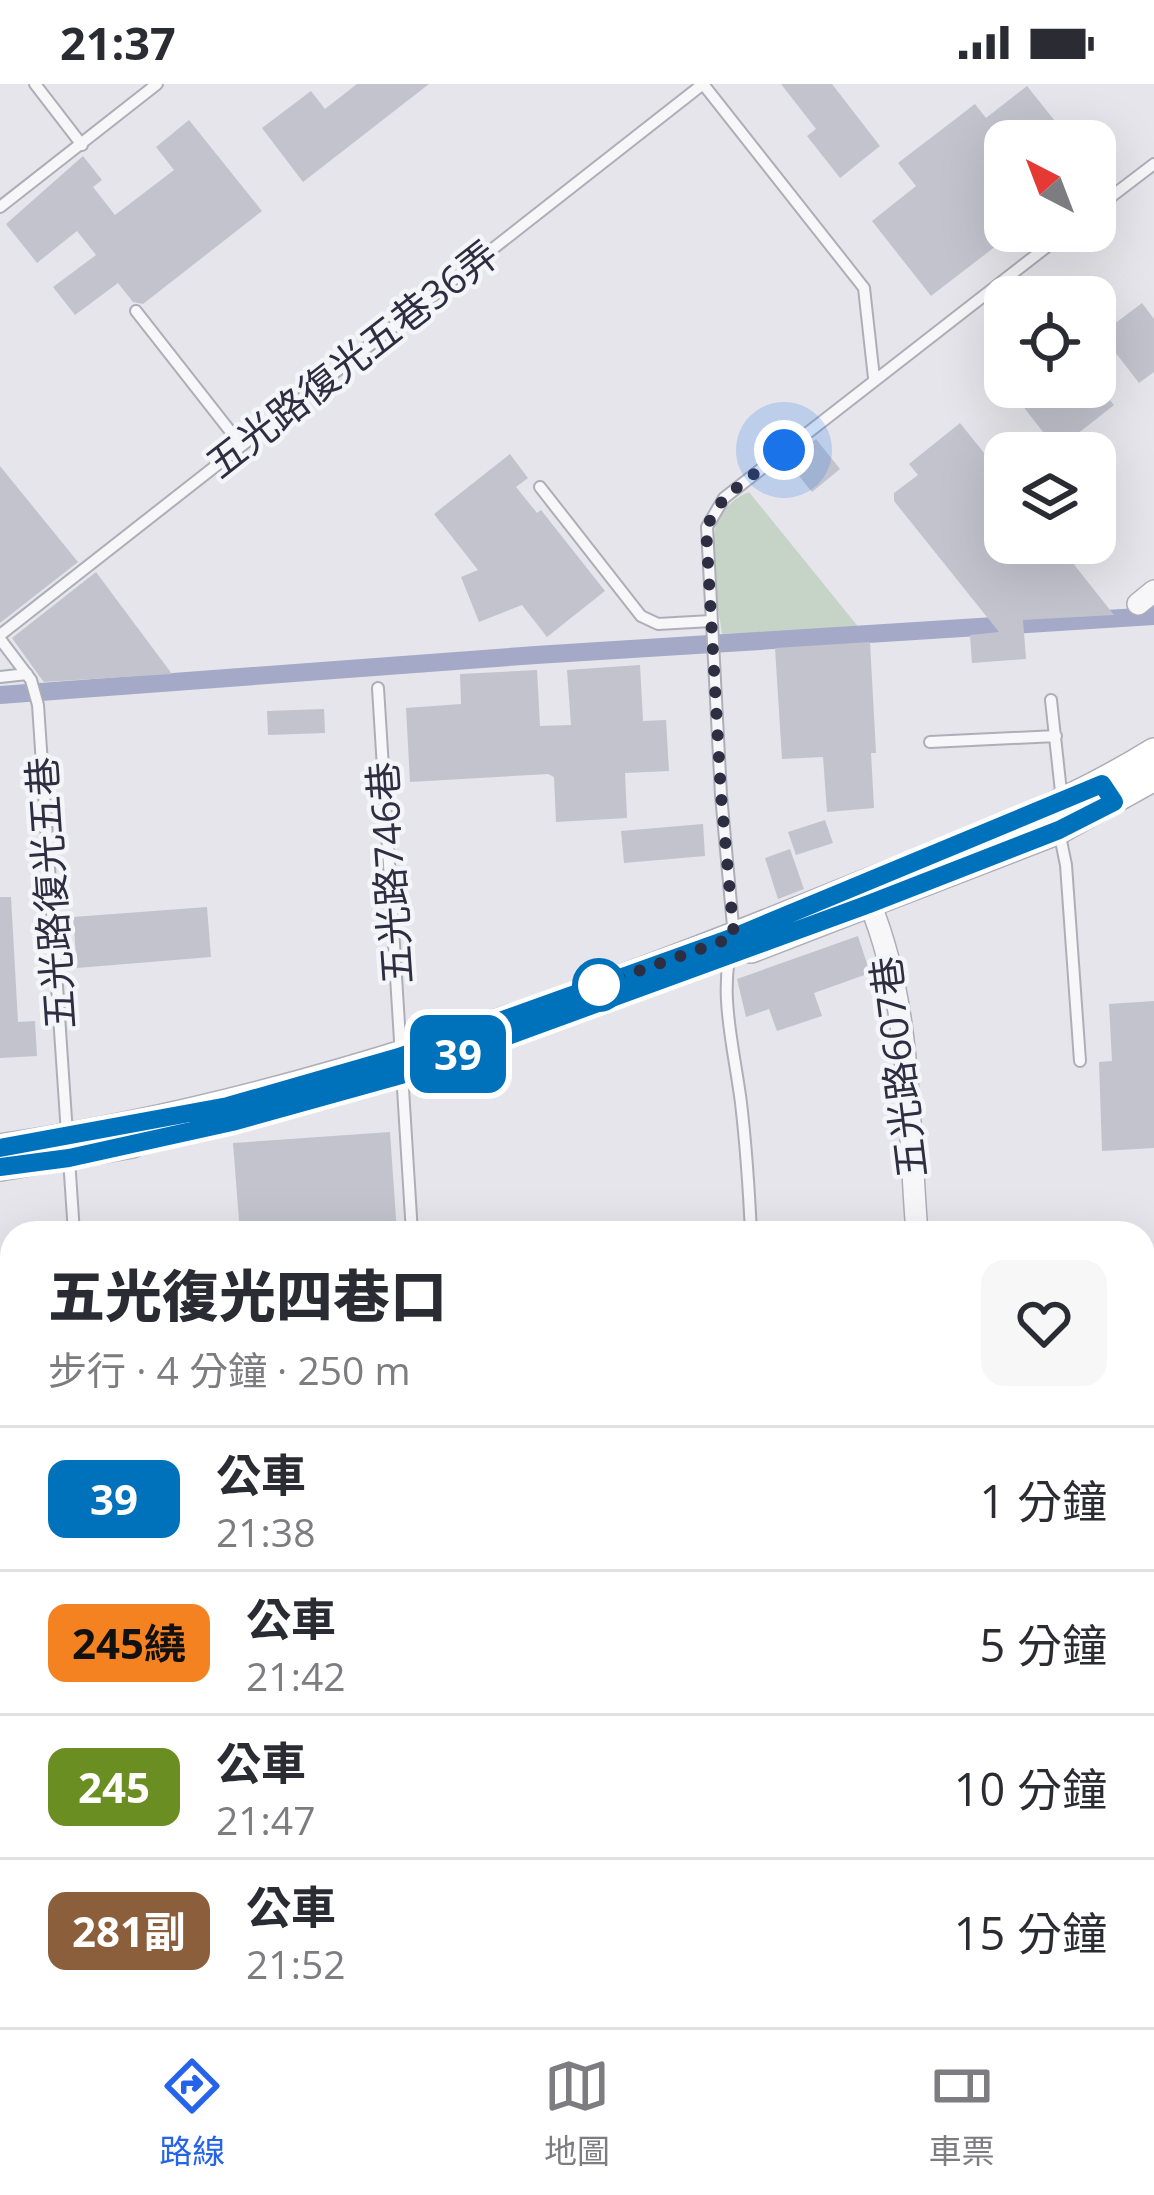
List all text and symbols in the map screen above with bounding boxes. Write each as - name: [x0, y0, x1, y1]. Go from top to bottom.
- text: 21:37: [60, 12, 176, 73]
- north arrow: [984, 120, 1116, 252]
- map controls: [984, 120, 1116, 564]
- street label: 五光路復光五巷36弄: [194, 227, 508, 488]
- button: locate: [984, 276, 1116, 408]
- your location: [754, 420, 814, 480]
- button: layers: [984, 432, 1116, 564]
- street label: 五光路復光五巷: [14, 755, 85, 1031]
- street label: 五光路746巷: [354, 760, 423, 986]
- street label: 五光路607巷: [858, 953, 937, 1181]
- unlabelled marker: [574, 960, 624, 1010]
- line badge: 39: [404, 1015, 512, 1093]
- text: 39: [434, 1025, 482, 1082]
- text: 五光復光四巷口: [48, 1256, 447, 1334]
- button: heart: [981, 1260, 1107, 1386]
- text: 步行 · 4 分鐘 · 250 m: [48, 1343, 411, 1396]
- text: 公車: [216, 1444, 306, 1505]
- text: 39: [90, 1470, 138, 1527]
- text: 1 分鐘: [980, 1470, 1107, 1531]
- text: 21:38: [216, 1505, 315, 1558]
- text: 公車: [246, 1588, 336, 1649]
- text: 245繞: [72, 1614, 186, 1671]
- text: 5 分鐘: [980, 1614, 1107, 1675]
- text: 21:42: [246, 1649, 346, 1702]
- text: 公車: [216, 1732, 306, 1793]
- text: 245: [78, 1758, 150, 1815]
- text: 10 分鐘: [954, 1758, 1107, 1819]
- text: 21:47: [216, 1793, 315, 1846]
- text: 公車: [246, 1876, 336, 1937]
- text: 281副: [72, 1902, 186, 1959]
- text: 15 分鐘: [954, 1902, 1107, 1963]
- text: 21:52: [246, 1937, 346, 1990]
- tab: 路線: [159, 2053, 225, 2173]
- tab: 地圖: [544, 2053, 610, 2173]
- tab: 車票: [929, 2053, 995, 2173]

